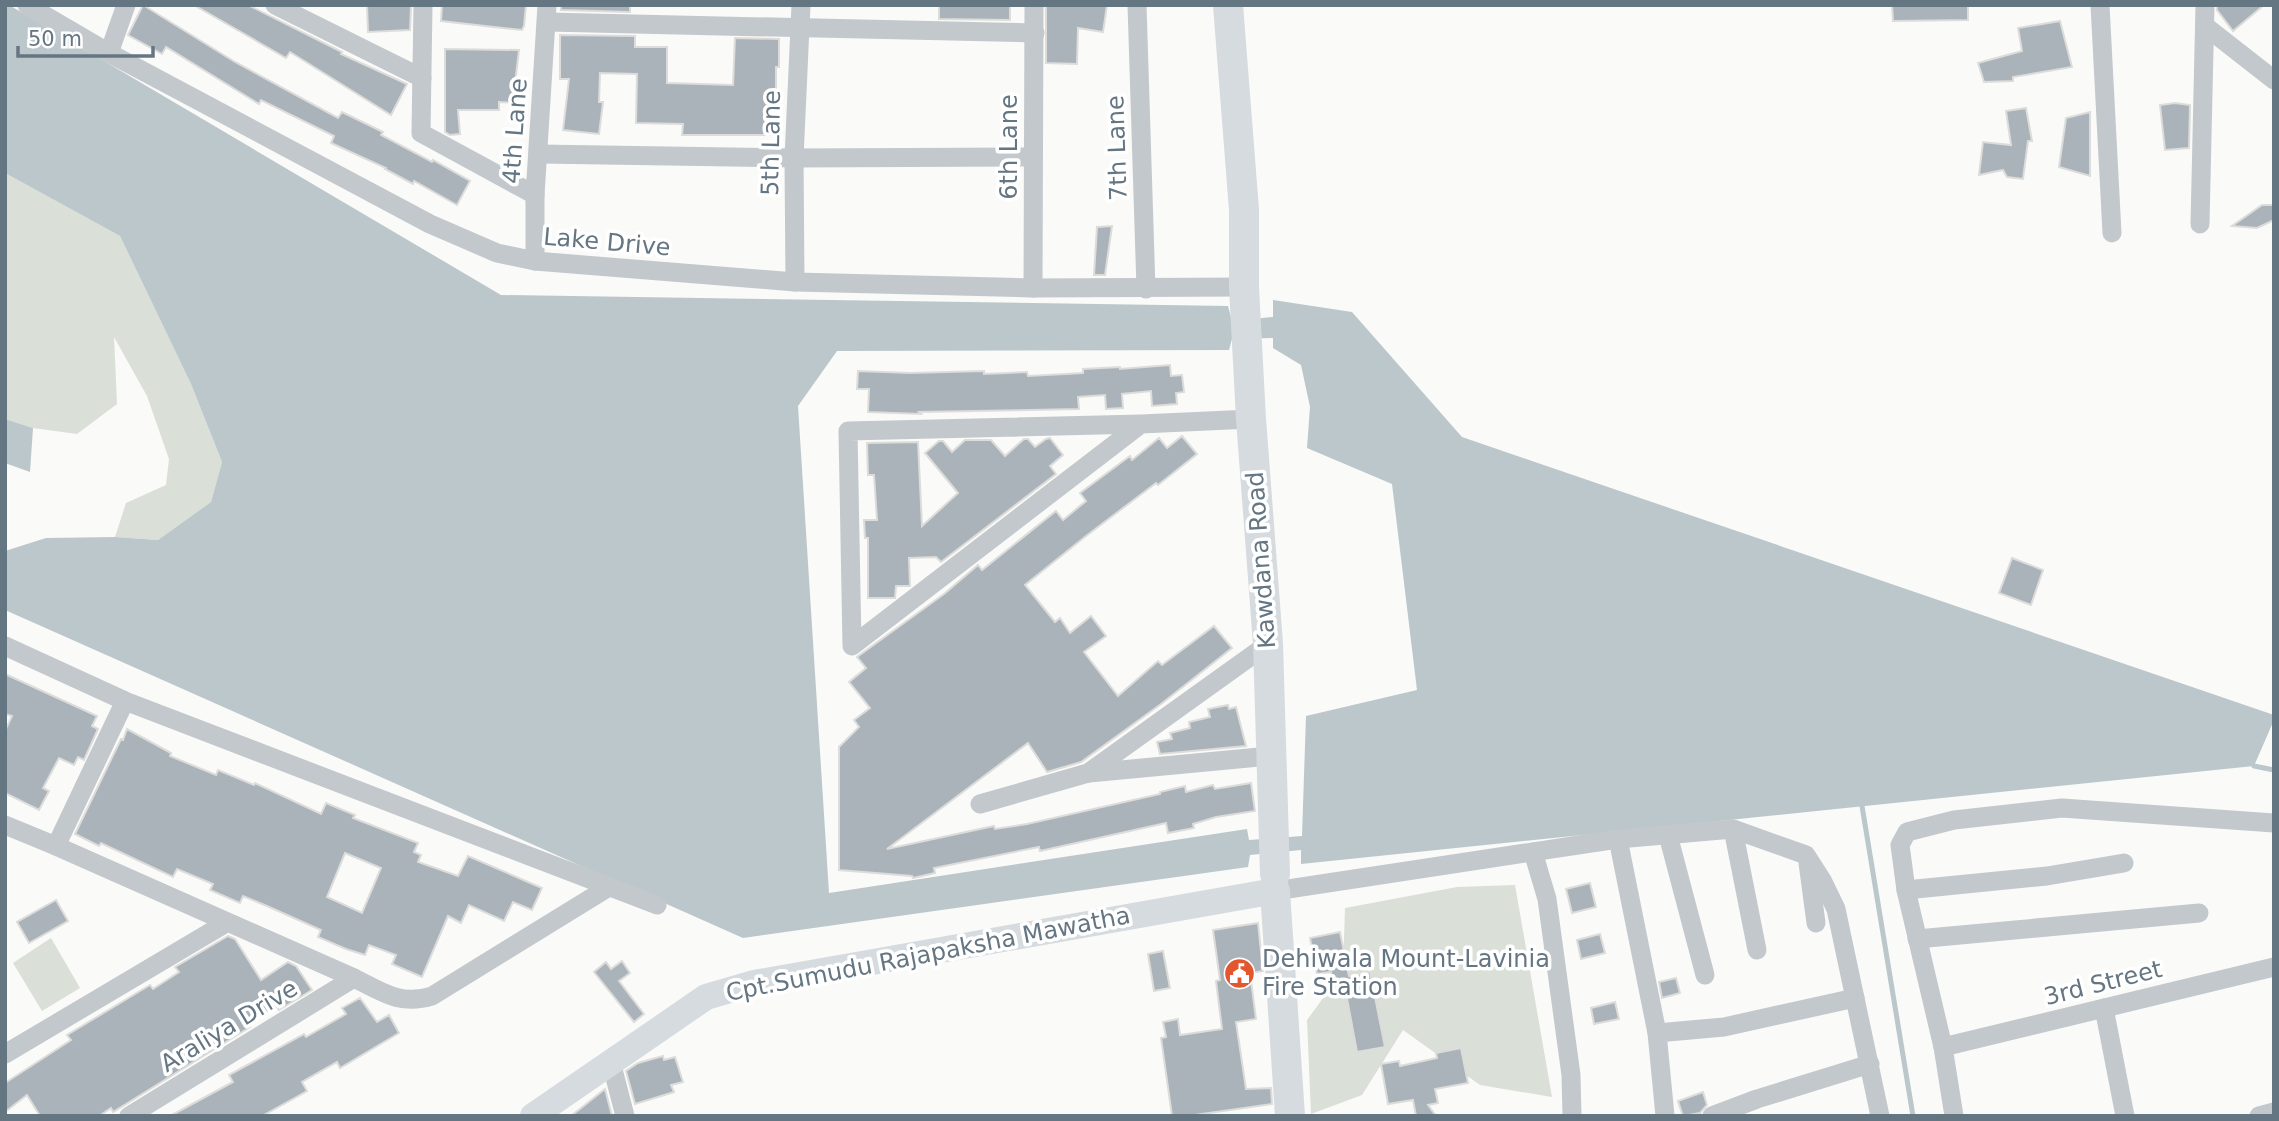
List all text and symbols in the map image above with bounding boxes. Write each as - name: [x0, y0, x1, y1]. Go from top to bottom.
- scale bar: [18, 14, 152, 58]
- text: 50 m: [28, 27, 82, 51]
- street label: 4th Lane: [497, 77, 533, 185]
- street label: 5th Lane: [756, 90, 786, 196]
- street label: 6th Lane: [995, 94, 1023, 200]
- street label: 7th Lane: [1101, 95, 1133, 201]
- street label: Lake Drive: [542, 222, 672, 262]
- street label: Kawdana Road: [1241, 471, 1281, 649]
- street label: Cpt.Sumudu Rajapaksha Mawatha: [723, 901, 1133, 1007]
- place label: Dehiwala Mount-Lavinia Fire Station: [1262, 945, 1550, 1001]
- street label: 3rd Street: [2041, 955, 2165, 1011]
- public building icon: Dehiwala Mount-Lavinia Fire Station: [1222, 956, 1256, 990]
- street label: Araliya Drive: [155, 974, 303, 1078]

